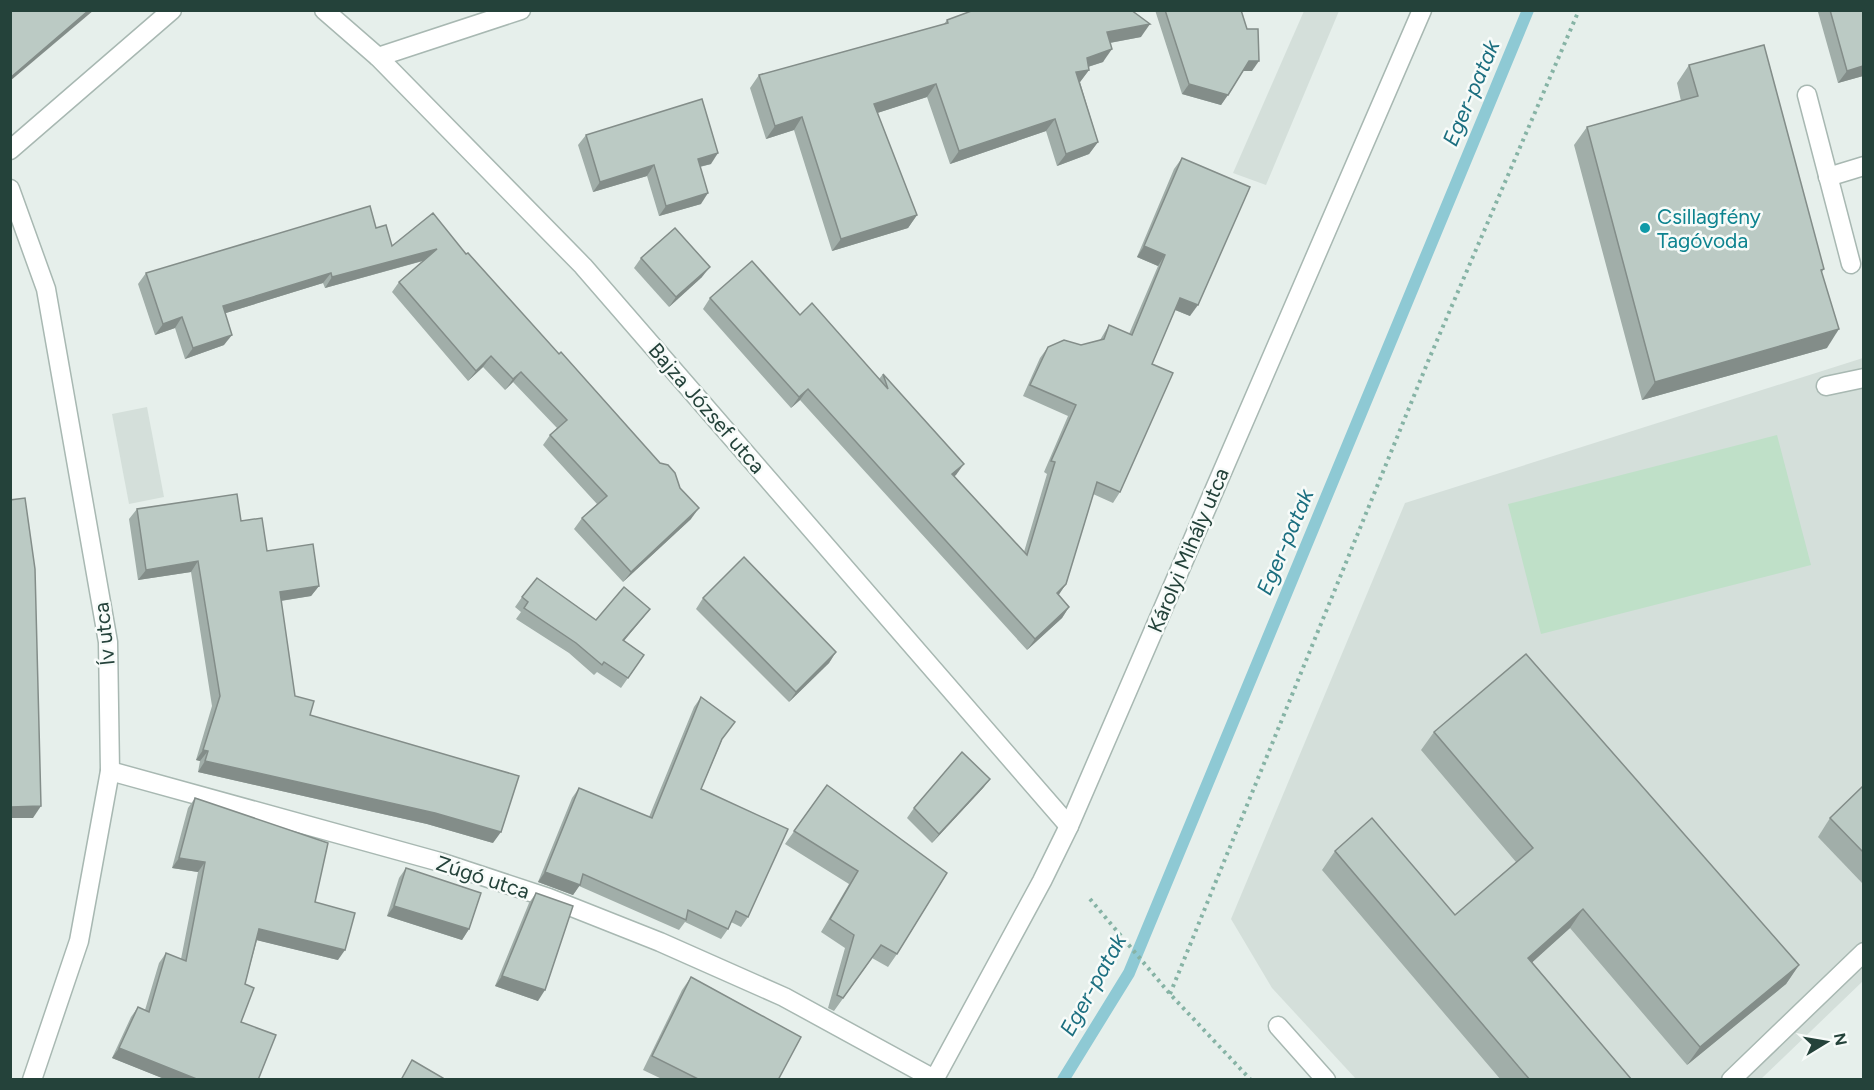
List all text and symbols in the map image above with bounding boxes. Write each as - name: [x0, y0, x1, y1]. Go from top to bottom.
- water label: Eger-patak: [1437, 35, 1506, 150]
- place label: Csillagfény Tagóvoda: [1657, 204, 1761, 253]
- marker: Csillagfény Tagóvoda: [1638, 221, 1652, 235]
- street label: Bajza József utca: [644, 338, 770, 478]
- street label: Károlyi Mihály utca: [1142, 464, 1234, 636]
- water label: Eger-patak: [1251, 484, 1320, 599]
- street label: Ív utca: [88, 601, 120, 667]
- street label: Zúgó utca: [433, 850, 533, 904]
- water label: Eger-patak: [1054, 928, 1133, 1041]
- north arrow: [1796, 1012, 1856, 1072]
- text: N: [1830, 1031, 1851, 1047]

